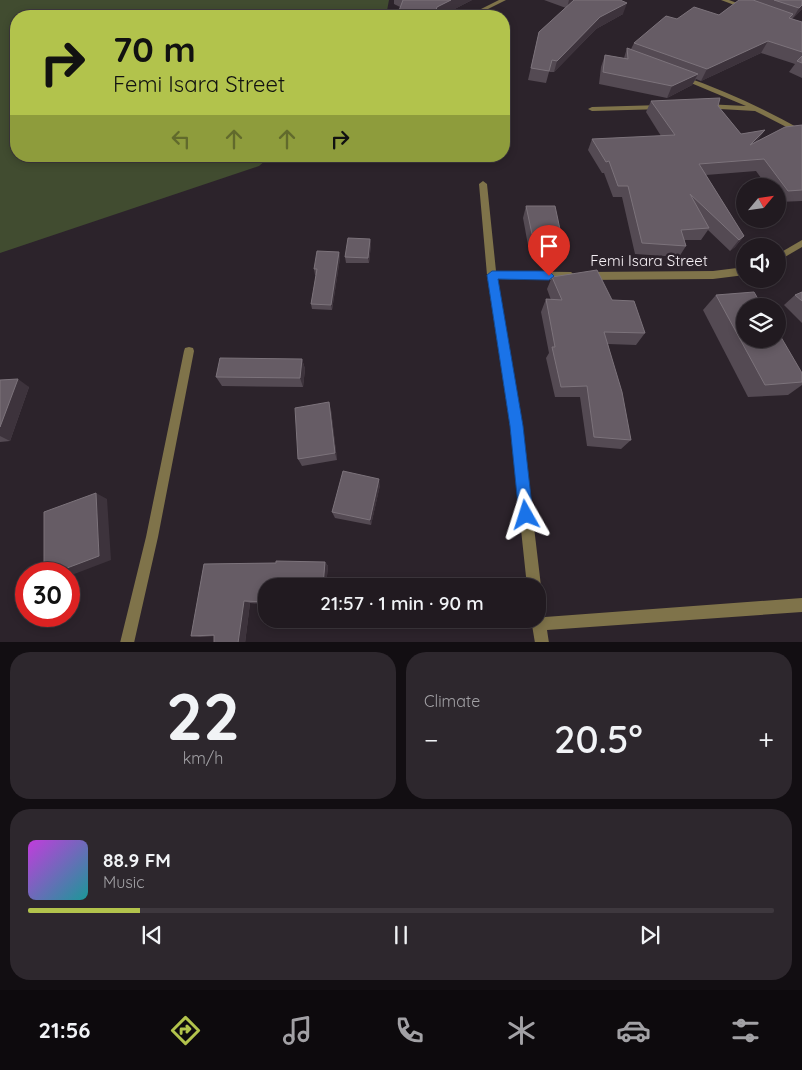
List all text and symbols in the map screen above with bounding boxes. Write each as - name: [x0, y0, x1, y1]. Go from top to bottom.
- text: 70 m: [113, 27, 196, 71]
- icon: right: [30, 30, 95, 95]
- text: Femi Isara Street: [113, 70, 285, 98]
- icon: left: [167, 125, 195, 153]
- icon: ahead: [220, 125, 248, 153]
- icon: ahead: [273, 125, 301, 153]
- icon: right: [326, 125, 354, 153]
- north arrow: [736, 178, 786, 228]
- map controls: [736, 178, 786, 348]
- pin: [528, 225, 570, 276]
- icon: arrive: [535, 232, 563, 260]
- button: sound: [736, 238, 786, 288]
- street label: Femi Isara Street: [590, 251, 708, 270]
- button: layers: [736, 298, 786, 348]
- position arrow: [499, 488, 551, 540]
- speed limit sign: 30: [15, 562, 80, 627]
- text: 21:57 · 1 min · 90 m: [320, 591, 484, 615]
- text: 22: [166, 675, 240, 756]
- text: Climate: [424, 691, 480, 711]
- text: 20.5°: [554, 715, 643, 763]
- text: −: [424, 722, 439, 757]
- text: +: [758, 722, 774, 757]
- text: km/h: [183, 748, 223, 768]
- text: 88.9 FM: [103, 848, 171, 872]
- text: Music: [103, 872, 145, 892]
- icon: previous: [138, 921, 166, 949]
- icon: pause: [387, 921, 415, 949]
- icon: next: [636, 921, 664, 949]
- icon: directions: [168, 1013, 203, 1048]
- icon: music: [280, 1013, 315, 1048]
- icon: phone: [392, 1013, 427, 1048]
- icon: climate: [504, 1013, 539, 1048]
- icon: car: [616, 1013, 651, 1048]
- icon: filters: [728, 1013, 763, 1048]
- text: 21:56: [39, 1016, 90, 1044]

